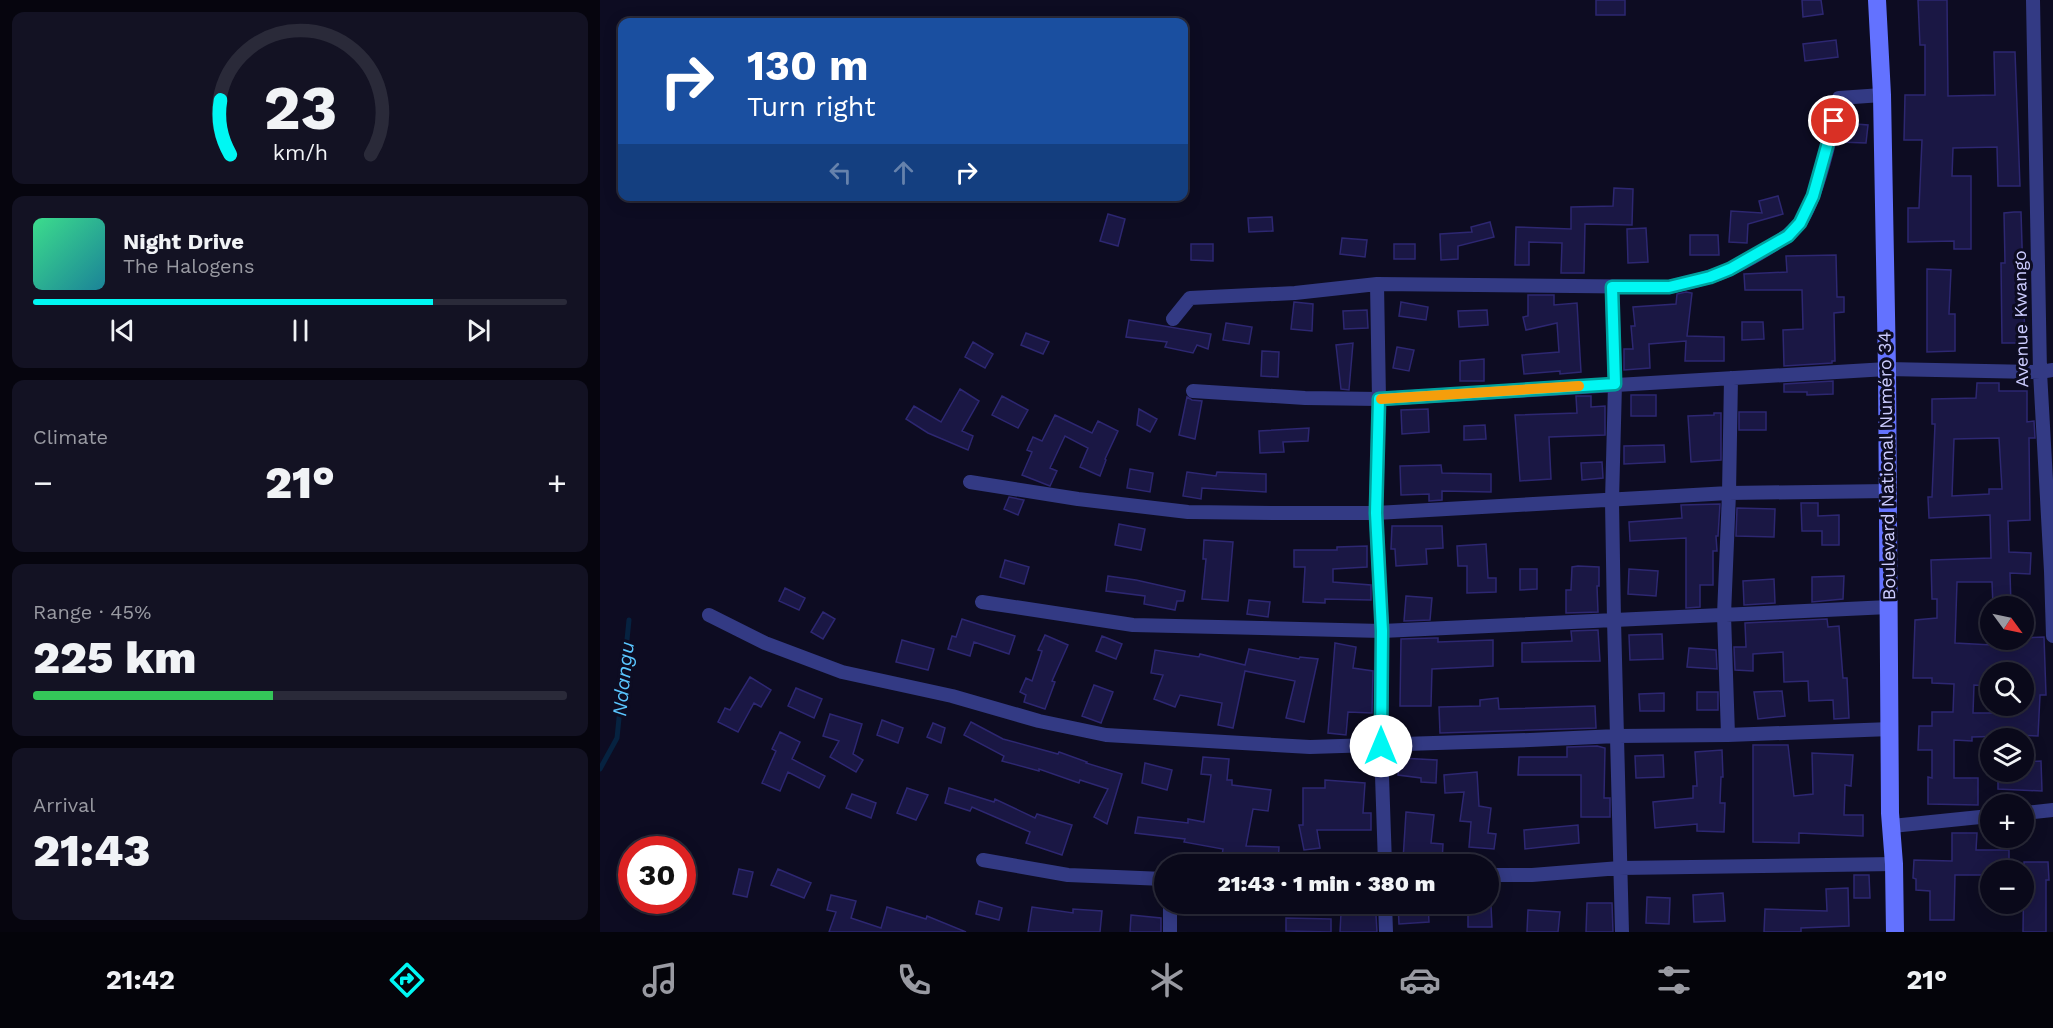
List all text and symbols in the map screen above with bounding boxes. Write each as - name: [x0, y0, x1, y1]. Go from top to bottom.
- text: 130 m: [747, 41, 869, 90]
- icon: right: [648, 42, 726, 120]
- text: 23: [263, 71, 337, 144]
- text: Turn right: [747, 91, 876, 123]
- pin: [1808, 95, 1859, 146]
- icon: arrive: [1817, 104, 1850, 137]
- text: km/h: [272, 140, 328, 165]
- icon: left: [824, 156, 857, 189]
- icon: ahead: [887, 156, 920, 189]
- icon: right: [950, 156, 983, 189]
- text: Night Drive: [123, 229, 244, 254]
- street label: Avenue Kwango: [2009, 250, 2032, 388]
- text: The Halogens: [123, 254, 255, 278]
- icon: previous: [106, 314, 139, 347]
- icon: pause: [284, 314, 317, 347]
- icon: next: [462, 314, 495, 347]
- street label: Boulevard National Numéro 34: [1874, 331, 1899, 601]
- text: Climate: [33, 425, 108, 449]
- text: 21°: [265, 456, 335, 509]
- text: −: [33, 463, 53, 502]
- text: +: [547, 463, 567, 502]
- north arrow: [1980, 596, 2034, 650]
- map controls: [1980, 596, 2034, 914]
- text: Range · 45%: [33, 600, 151, 624]
- text: 225 km: [33, 631, 196, 684]
- water label: Ndangu: [607, 640, 639, 718]
- button: search: [1980, 662, 2034, 716]
- position arrow: [1349, 714, 1413, 778]
- button: layers: [1980, 728, 2034, 782]
- text: Arrival: [33, 793, 95, 817]
- button: +: [1980, 794, 2034, 848]
- text: 21:43: [33, 824, 150, 877]
- speed limit sign: 30: [618, 836, 696, 914]
- button: −: [1980, 860, 2034, 914]
- text: 21:43 · 1 min · 380 m: [1218, 871, 1435, 896]
- icon: directions: [386, 959, 428, 1001]
- icon: music: [639, 959, 681, 1001]
- icon: phone: [893, 959, 935, 1001]
- icon: climate: [1146, 959, 1188, 1001]
- icon: car: [1399, 959, 1441, 1001]
- icon: filters: [1653, 959, 1695, 1001]
- text: 21:42: [106, 964, 175, 996]
- text: 21°: [1906, 964, 1947, 996]

